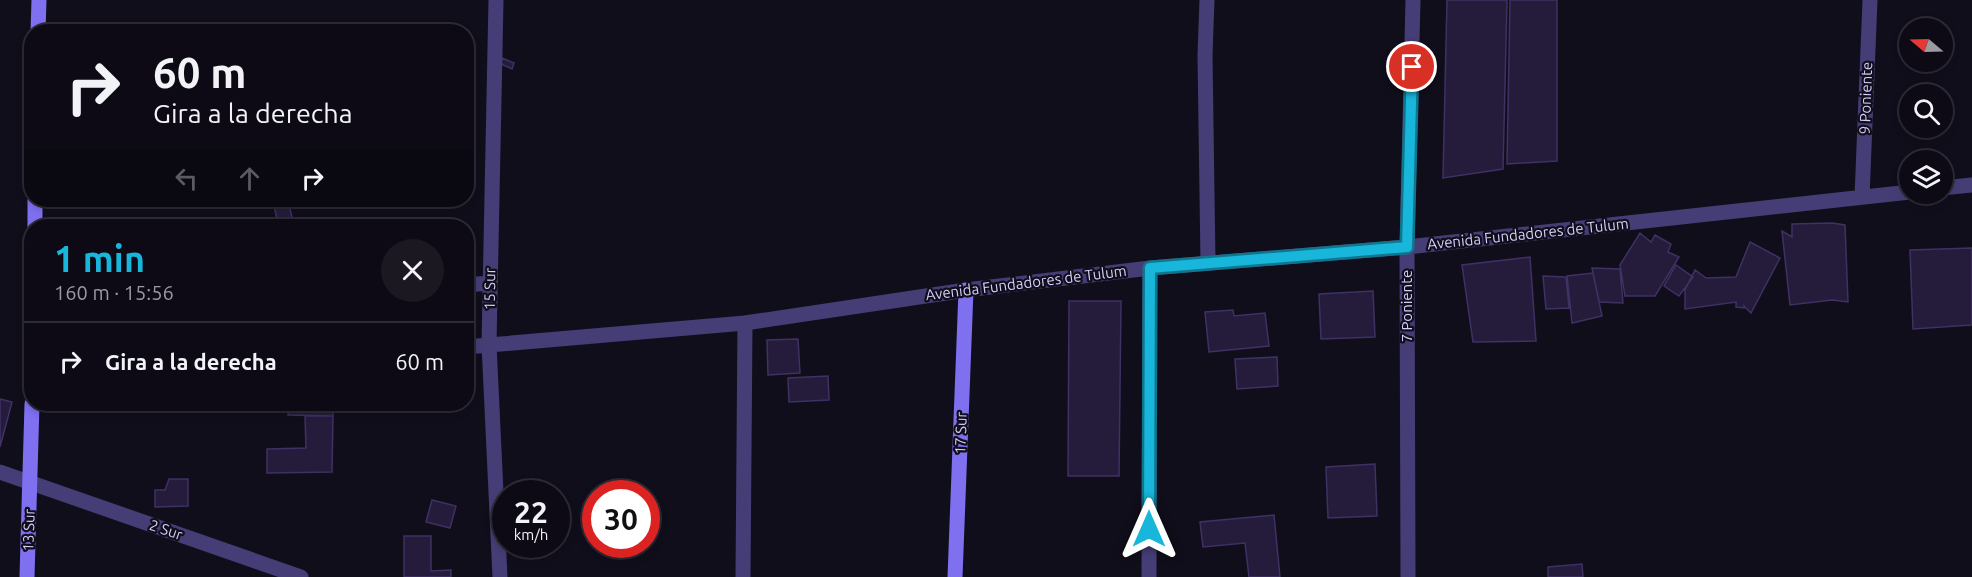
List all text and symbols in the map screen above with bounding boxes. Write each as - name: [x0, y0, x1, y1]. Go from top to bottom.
- north arrow: [1899, 18, 1953, 72]
- map controls: [1899, 18, 1953, 204]
- pin: [1386, 41, 1437, 92]
- icon: right: [54, 48, 132, 126]
- text: 60 m: [153, 49, 247, 96]
- icon: arrive: [1395, 50, 1428, 83]
- street label: 9 Poniente: [1856, 61, 1875, 135]
- button: search: [1899, 84, 1953, 138]
- text: Gira a la derecha: [153, 98, 353, 128]
- button: layers: [1899, 150, 1953, 204]
- icon: left: [170, 162, 203, 195]
- icon: ahead: [233, 162, 266, 195]
- icon: right: [296, 162, 329, 195]
- street label: Avenida Fundadores de Tulum: [1426, 214, 1629, 253]
- text: 1 min: [54, 238, 145, 279]
- button: close: [381, 239, 444, 302]
- street label: Avenida Fundadores de Tulum: [924, 262, 1127, 303]
- street label: 15 Sur: [481, 267, 498, 310]
- street label: 7 Poniente: [1398, 270, 1415, 342]
- text: 160 m · 15:56: [54, 281, 174, 304]
- icon: right: [54, 345, 87, 378]
- text: Gira a la derecha: [105, 349, 277, 374]
- text: 60 m: [395, 349, 444, 374]
- street label: 17 Sur: [951, 411, 970, 455]
- speed limit sign: 30: [582, 480, 660, 558]
- text: 22: [514, 495, 548, 529]
- position arrow: [1117, 497, 1181, 561]
- street label: 13 Sur: [19, 508, 38, 552]
- street label: 2 Sur: [147, 516, 185, 543]
- text: km/h: [514, 526, 548, 543]

